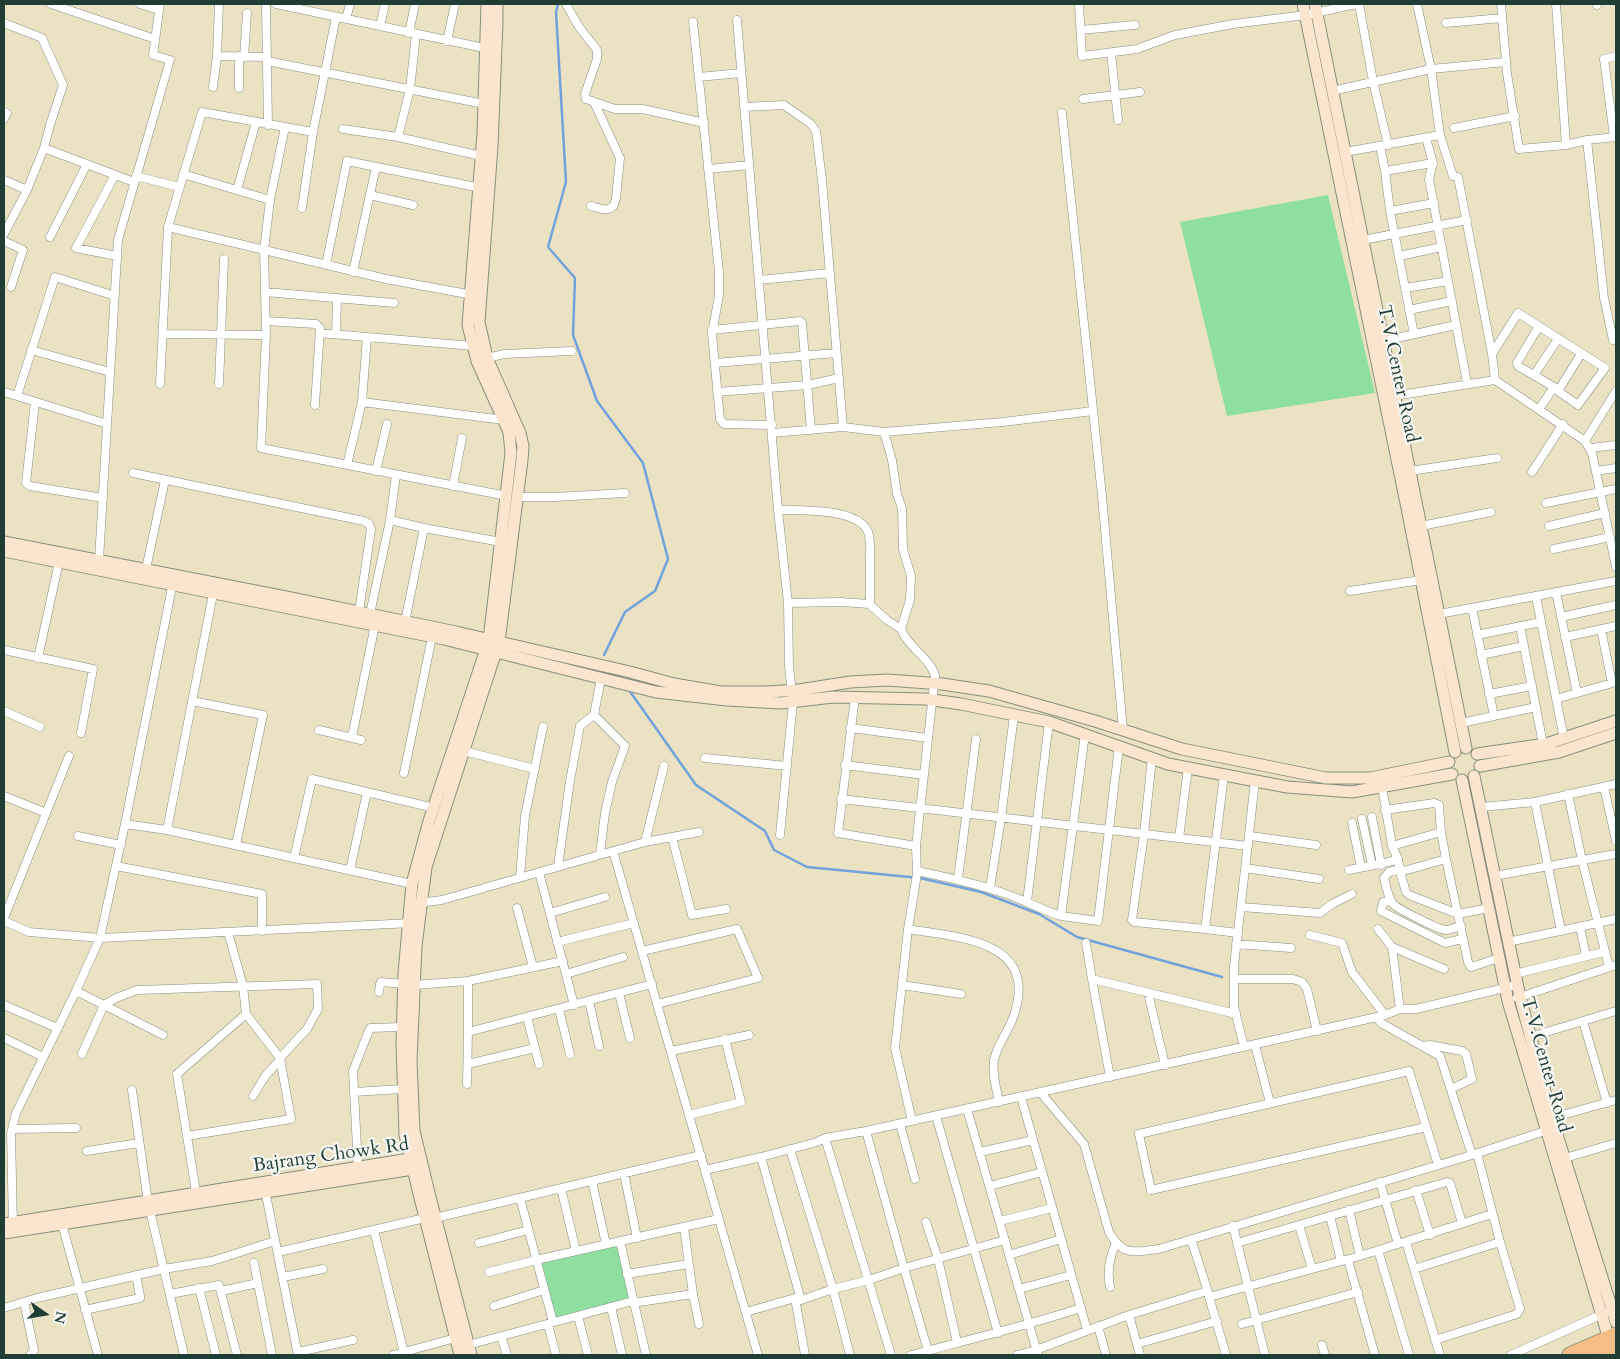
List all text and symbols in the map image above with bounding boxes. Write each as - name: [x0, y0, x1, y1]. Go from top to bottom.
- street label: T.V.Center Road: [1371, 303, 1423, 445]
- street label: T.V.Center Road: [1515, 995, 1575, 1135]
- street label: Bajrang Chowk Rd: [252, 1134, 410, 1178]
- north arrow: [20, 1289, 70, 1339]
- text: N: [49, 1309, 71, 1326]

